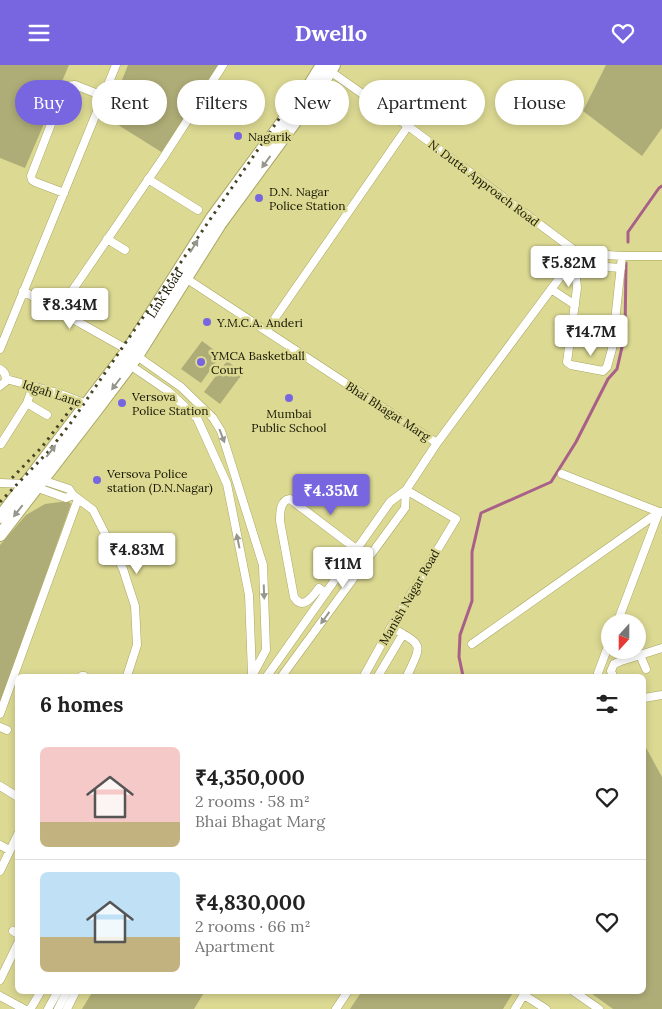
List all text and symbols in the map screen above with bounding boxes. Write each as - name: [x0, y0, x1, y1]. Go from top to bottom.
- icon: menu: [25, 19, 53, 47]
- text: Dwello: [295, 19, 367, 47]
- icon: heart: [609, 19, 637, 47]
- chip: Buy: [15, 80, 82, 125]
- chip: Rent: [92, 80, 167, 125]
- chip: Filters: [177, 80, 265, 125]
- chip: New: [275, 80, 349, 125]
- chip: Apartment: [359, 80, 485, 125]
- chip: House: [495, 80, 584, 125]
- place label: Nagarik: [248, 129, 292, 144]
- marker: Nagarik: [232, 130, 244, 142]
- street label: N. Dutta Approach Road: [426, 136, 542, 230]
- one-way arrow: [261, 155, 271, 169]
- place label: D.N. Nagar Police Station: [269, 184, 346, 213]
- marker: D.N. Nagar Police Station: [253, 192, 265, 204]
- one-way arrow: [189, 239, 199, 253]
- pin: ₹5.82M: [528, 245, 610, 288]
- text: ₹5.82M: [542, 252, 596, 272]
- street label: Link Road: [143, 266, 185, 320]
- pin: ₹8.34M: [29, 287, 111, 330]
- text: ₹8.34M: [42, 294, 98, 314]
- place label: Y.M.C.A. Anderi: [216, 315, 303, 330]
- pin: ₹14.7M: [550, 315, 632, 357]
- marker: Y.M.C.A. Anderi: [201, 316, 213, 328]
- text: ₹14.7M: [566, 321, 616, 341]
- place label: YMCA Basketball Court: [210, 348, 305, 377]
- marker: YMCA Basketball Court: [195, 356, 207, 368]
- street label: Idgah Lane: [21, 376, 84, 410]
- one-way arrow: [111, 377, 122, 390]
- street label: Bhai Bhagat Marg: [343, 378, 433, 444]
- place label: Versova Police Station: [131, 389, 209, 418]
- marker: Mumbai Public School: [283, 392, 295, 404]
- marker: Versova Police Station: [116, 397, 128, 409]
- place label: Mumbai Public School: [251, 406, 327, 435]
- one-way arrow: [219, 428, 226, 443]
- one-way arrow: [46, 445, 57, 458]
- place label: Versova Police station (D.N.Nagar): [106, 466, 213, 496]
- pin: ₹4.35M: [290, 473, 372, 516]
- marker: Versova Police station (D.N.Nagar): [91, 474, 103, 486]
- text: ₹4.35M: [304, 480, 358, 500]
- one-way arrow: [13, 504, 24, 517]
- pin: ₹4.83M: [96, 533, 178, 575]
- one-way arrow: [234, 533, 242, 549]
- text: ₹4.83M: [109, 539, 165, 559]
- street label: Manish Nagar Road: [375, 546, 443, 648]
- pin: ₹11M: [313, 547, 373, 589]
- text: ₹11M: [324, 553, 362, 573]
- one-way arrow: [260, 584, 268, 600]
- one-way arrow: [320, 611, 330, 625]
- north arrow: [601, 614, 646, 659]
- map controls: [601, 614, 646, 659]
- icon: filters: [593, 690, 621, 718]
- text: 6 homes: [40, 691, 123, 718]
- text: ₹4,350,000: [195, 764, 305, 791]
- icon: home: [80, 767, 140, 827]
- icon: heart: [593, 783, 621, 811]
- text: 2 rooms · 58 m²: [195, 791, 310, 811]
- text: Bhai Bhagat Marg: [195, 811, 325, 831]
- text: ₹4,830,000: [195, 889, 306, 916]
- icon: home: [80, 892, 140, 952]
- icon: heart: [593, 908, 621, 936]
- text: 2 rooms · 66 m²: [195, 916, 311, 936]
- text: Apartment: [195, 936, 275, 956]

